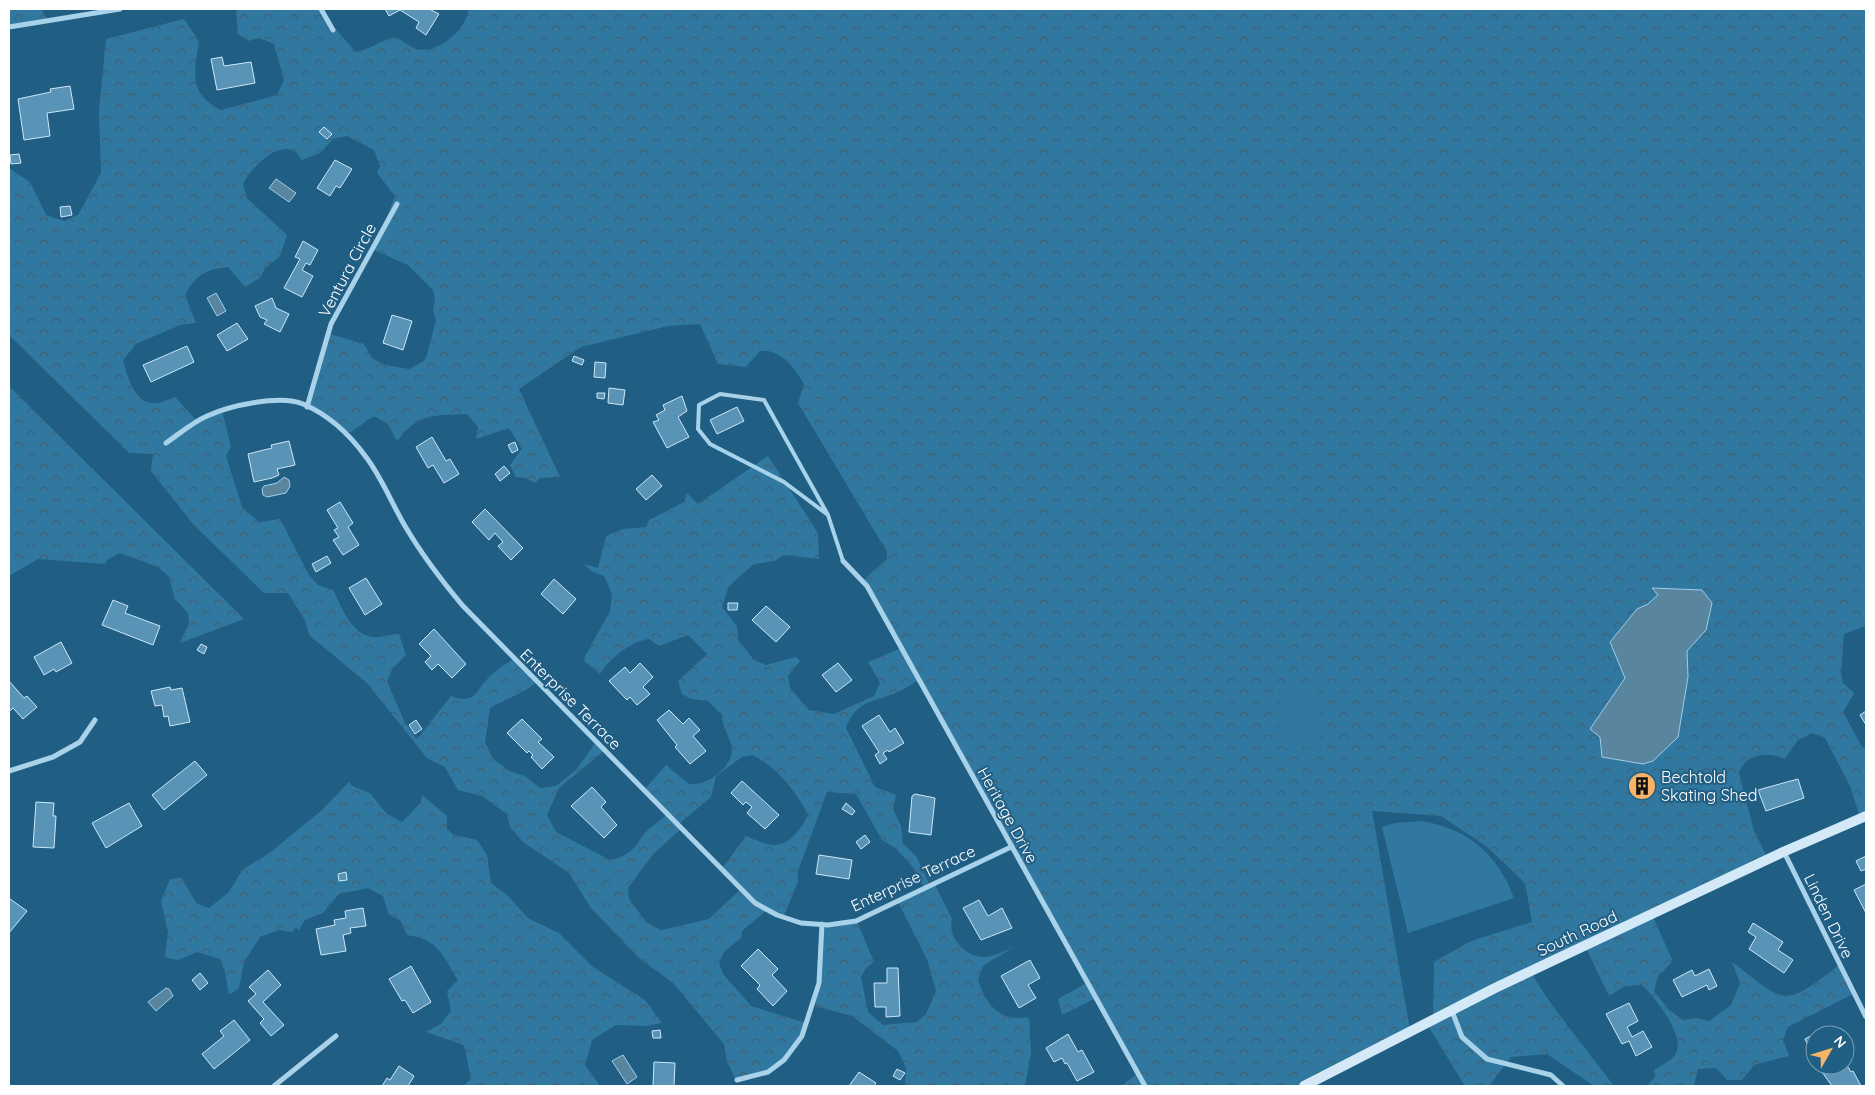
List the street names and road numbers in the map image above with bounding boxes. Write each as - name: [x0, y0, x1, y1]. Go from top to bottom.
- street label: Ventura Circle: [314, 220, 380, 320]
- street label: Enterprise Terrace: [516, 644, 626, 754]
- street label: Heritage Drive: [973, 763, 1043, 867]
- street label: Enterprise Terrace: [848, 840, 978, 916]
- street label: Linden Drive: [1800, 870, 1858, 962]
- street label: South Road: [1534, 906, 1620, 960]

